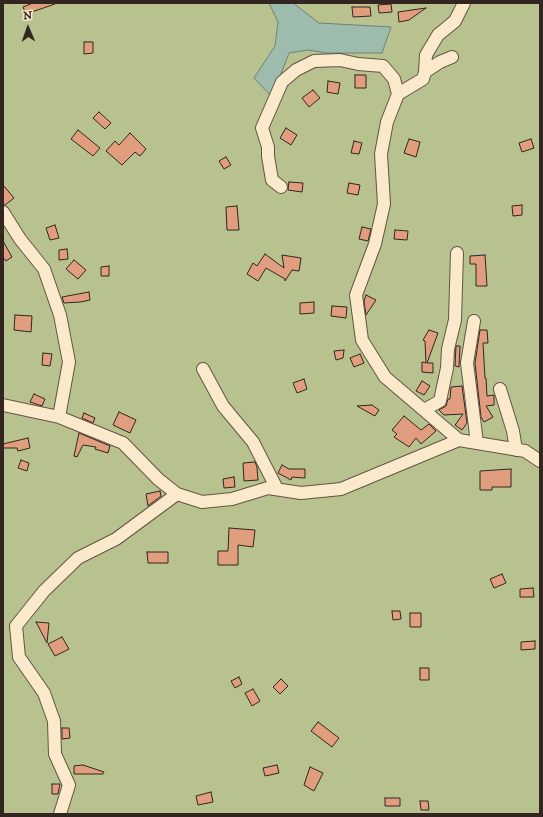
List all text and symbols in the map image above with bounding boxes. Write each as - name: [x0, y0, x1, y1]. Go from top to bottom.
- north arrow: [8, 8, 48, 48]
- text: N: [23, 9, 32, 23]

